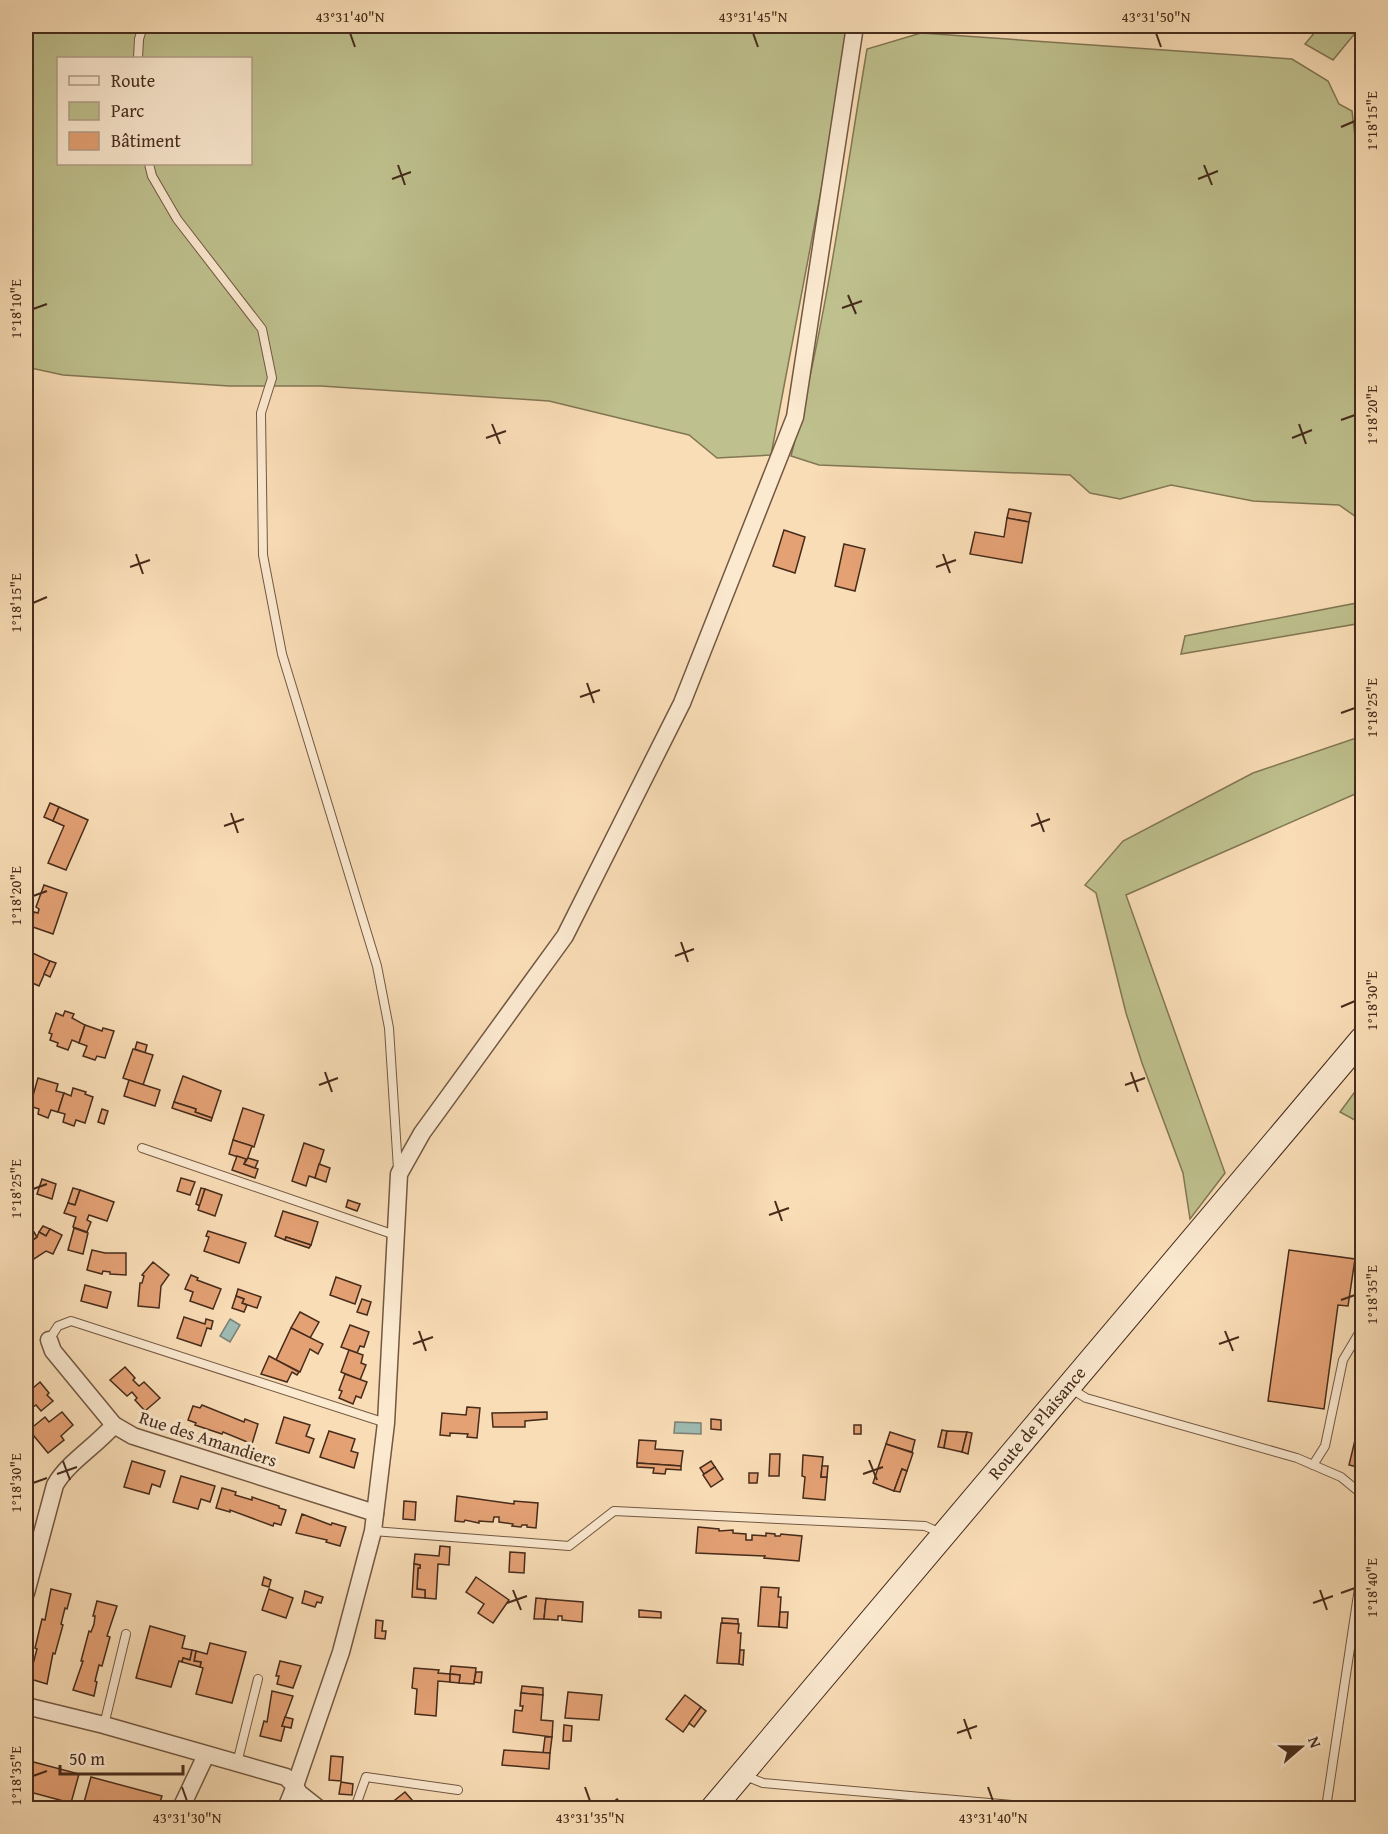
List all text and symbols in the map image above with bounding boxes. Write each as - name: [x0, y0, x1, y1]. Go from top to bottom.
- text: 43°31'40"N: [316, 6, 385, 27]
- text: 43°31'45"N: [719, 6, 788, 27]
- text: 43°31'50"N: [1122, 6, 1191, 27]
- legend: [57, 57, 252, 165]
- text: Route: [111, 67, 155, 94]
- text: 1°18'15"E: [1361, 91, 1382, 151]
- text: Parc: [111, 97, 144, 124]
- text: Bâtiment: [111, 127, 181, 154]
- text: 1°18'10"E: [5, 279, 26, 339]
- text: 1°18'20"E: [1361, 385, 1382, 445]
- text: 1°18'15"E: [5, 573, 26, 633]
- text: 1°18'25"E: [1361, 678, 1382, 738]
- text: 1°18'20"E: [5, 866, 26, 926]
- text: 1°18'30"E: [1361, 971, 1382, 1031]
- text: 1°18'25"E: [5, 1159, 26, 1219]
- text: 1°18'35"E: [1361, 1265, 1382, 1325]
- street label: Route de Plaisance: [981, 1360, 1092, 1485]
- street label: Rue des Amandiers: [136, 1404, 281, 1474]
- text: 1°18'30"E: [5, 1453, 26, 1513]
- text: 1°18'40"E: [1361, 1558, 1382, 1618]
- north arrow: [1271, 1717, 1331, 1777]
- text: N: [1302, 1733, 1328, 1751]
- scale bar: [60, 1738, 183, 1776]
- text: 50 m: [69, 1745, 105, 1772]
- text: 1°18'35"E: [5, 1746, 26, 1806]
- text: 43°31'30"N: [153, 1807, 222, 1828]
- text: 43°31'35"N: [556, 1807, 625, 1828]
- text: 43°31'40"N: [959, 1807, 1028, 1828]

